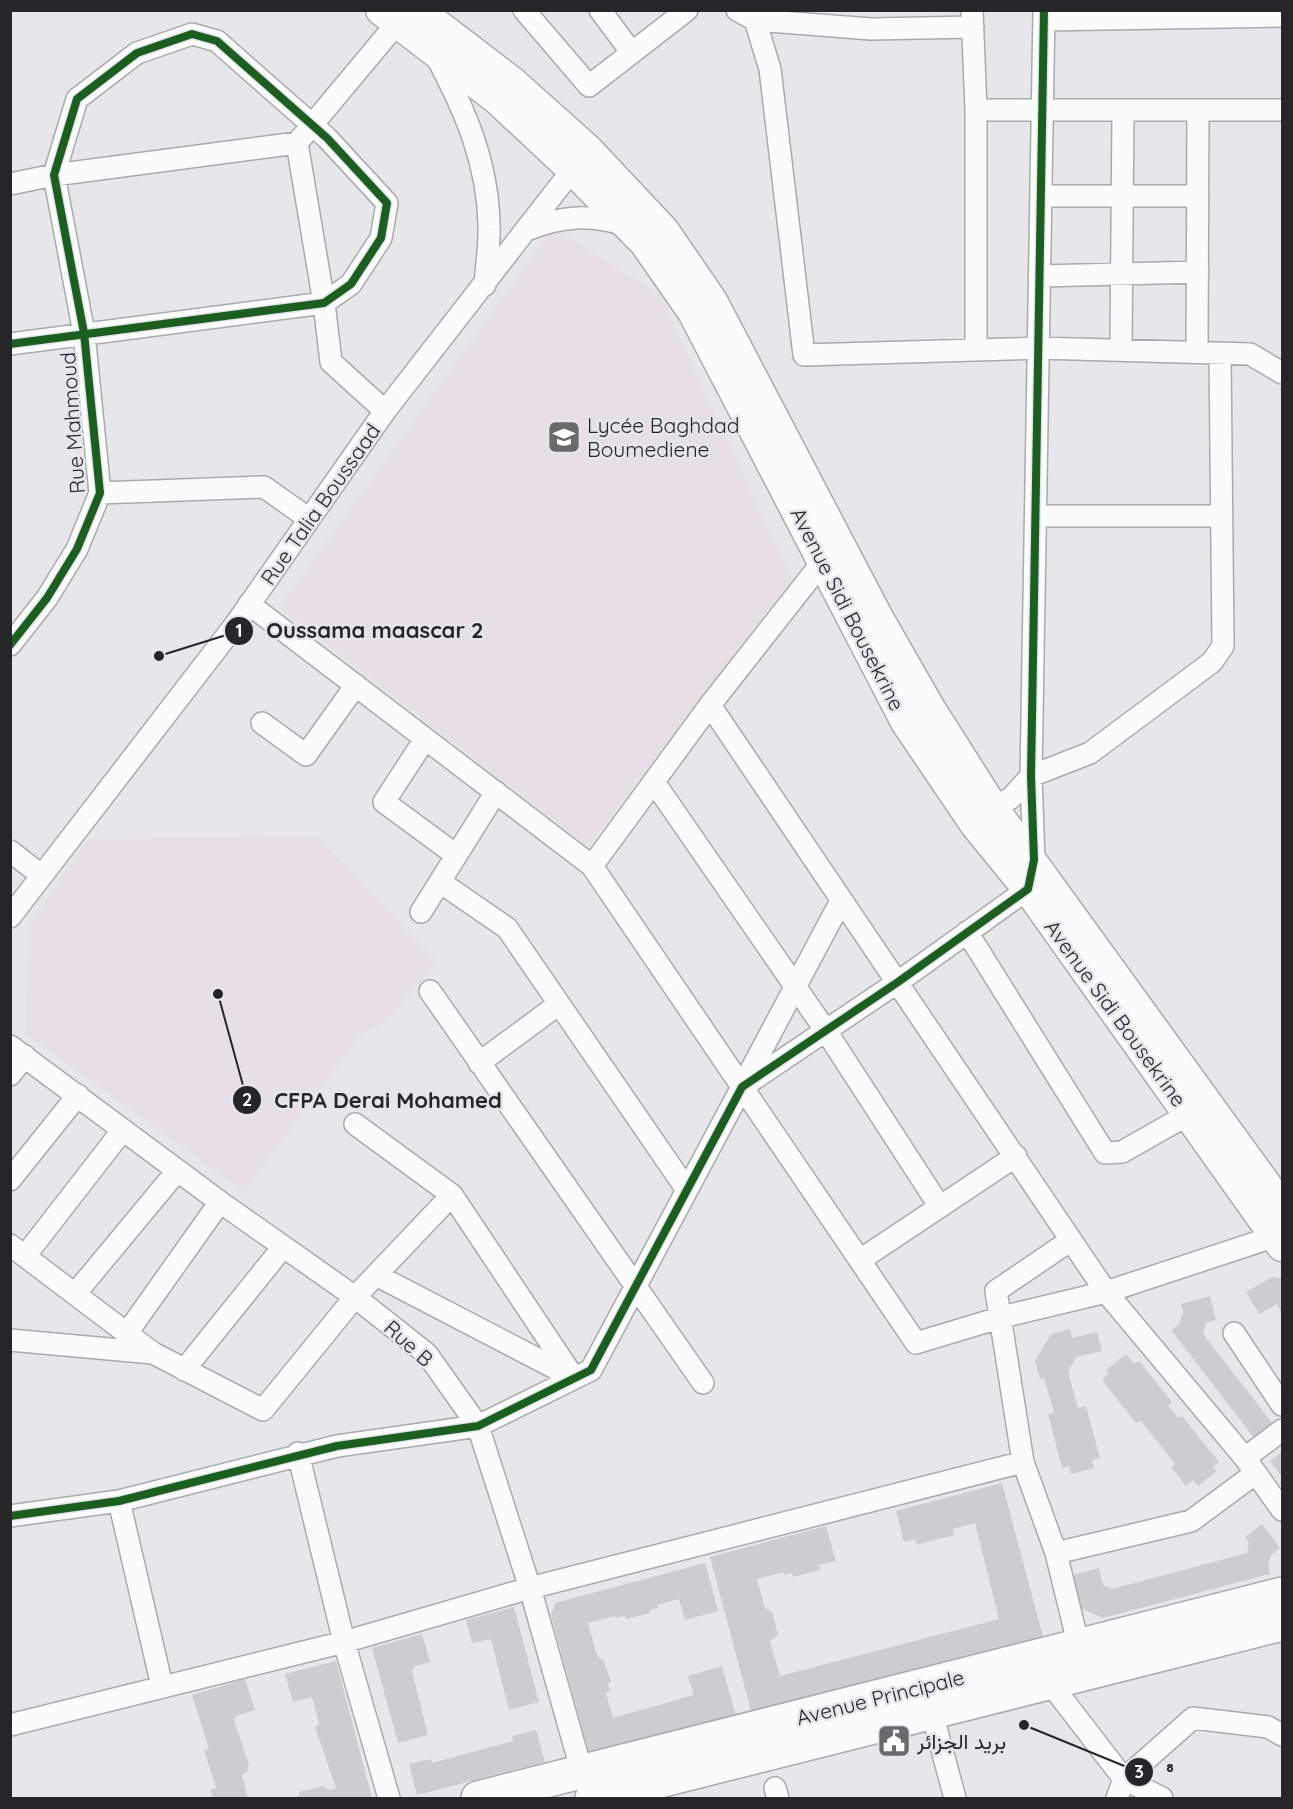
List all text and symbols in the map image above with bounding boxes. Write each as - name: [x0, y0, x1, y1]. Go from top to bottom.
- street label: Rue Mahmoud: [54, 351, 90, 495]
- place label: Lycée Baghdad Boumediene: [587, 412, 739, 462]
- street label: Rue Talia Boussaad: [255, 418, 385, 590]
- school or university icon: Lycée Baghdad Boumediene: [546, 419, 582, 455]
- street label: Avenue Sidi Bousekrine: [785, 503, 911, 715]
- callout: Oussama maascar 2: [224, 611, 495, 651]
- text: Oussama maascar 2: [266, 616, 484, 644]
- text: 1: [235, 619, 243, 642]
- street label: Avenue Sidi Bousekrine: [1039, 914, 1193, 1112]
- callout: CFPA Derai Mohamed: [232, 1080, 514, 1120]
- text: CFPA Derai Mohamed: [274, 1086, 502, 1114]
- text: 2: [242, 1088, 252, 1111]
- street label: Rue B: [379, 1314, 439, 1372]
- street label: Avenue Principale: [793, 1664, 967, 1730]
- public building icon: بريد الجزائر: [876, 1723, 912, 1759]
- place label: بريد الجزائر: [916, 1728, 1006, 1755]
- callout: ⁸: [1124, 1752, 1187, 1792]
- text: ⁸: [1166, 1758, 1174, 1786]
- text: 3: [1134, 1760, 1144, 1783]

